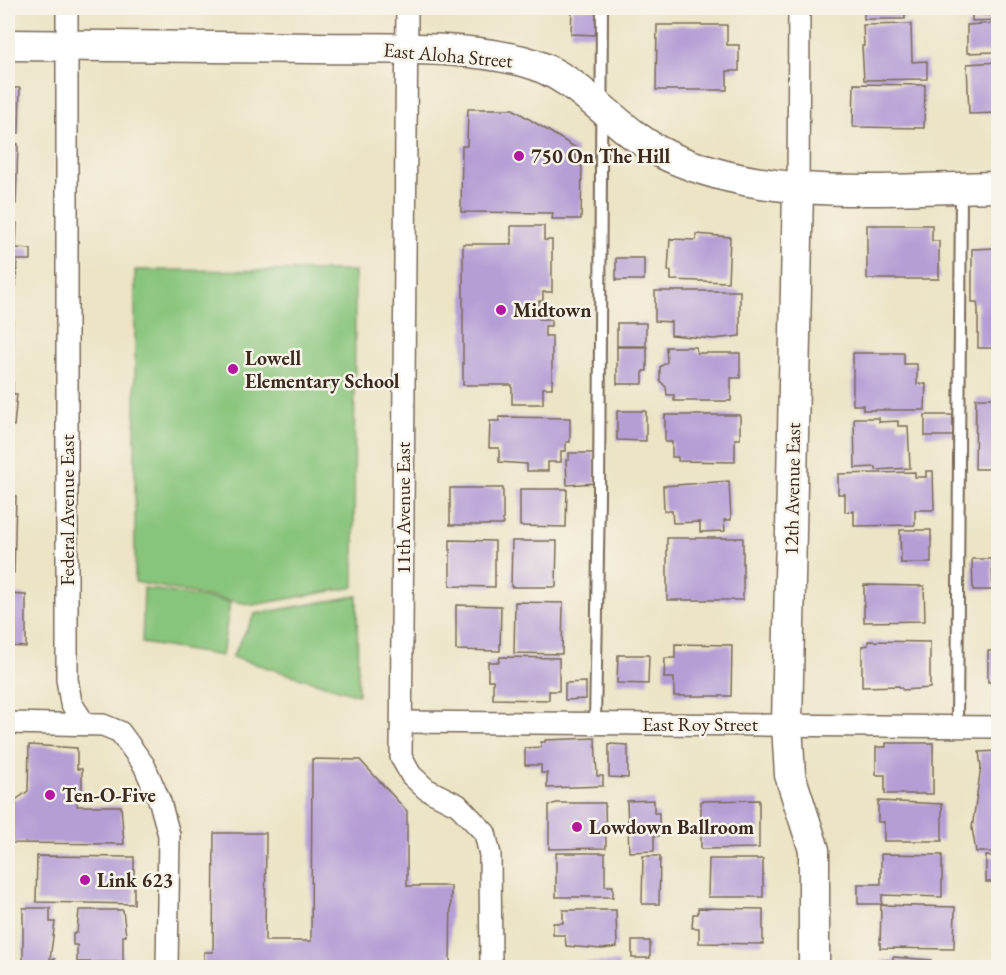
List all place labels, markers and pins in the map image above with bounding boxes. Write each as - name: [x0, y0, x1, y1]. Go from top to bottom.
- place label: 750 On The Hill: [531, 143, 671, 169]
- marker: 750 On The Hill: [512, 149, 526, 163]
- place label: Midtown: [513, 297, 592, 323]
- marker: Midtown: [494, 303, 508, 317]
- place label: Lowell Elementary School: [245, 345, 400, 394]
- marker: Lowell Elementary School: [226, 362, 240, 376]
- place label: Ten-O-Five: [62, 782, 156, 808]
- marker: Ten-O-Five: [43, 788, 57, 802]
- place label: Lowdown Ballroom: [589, 814, 754, 840]
- marker: Lowdown Ballroom: [570, 820, 584, 834]
- place label: Link 623: [97, 867, 173, 893]
- marker: Link 623: [78, 873, 92, 887]

